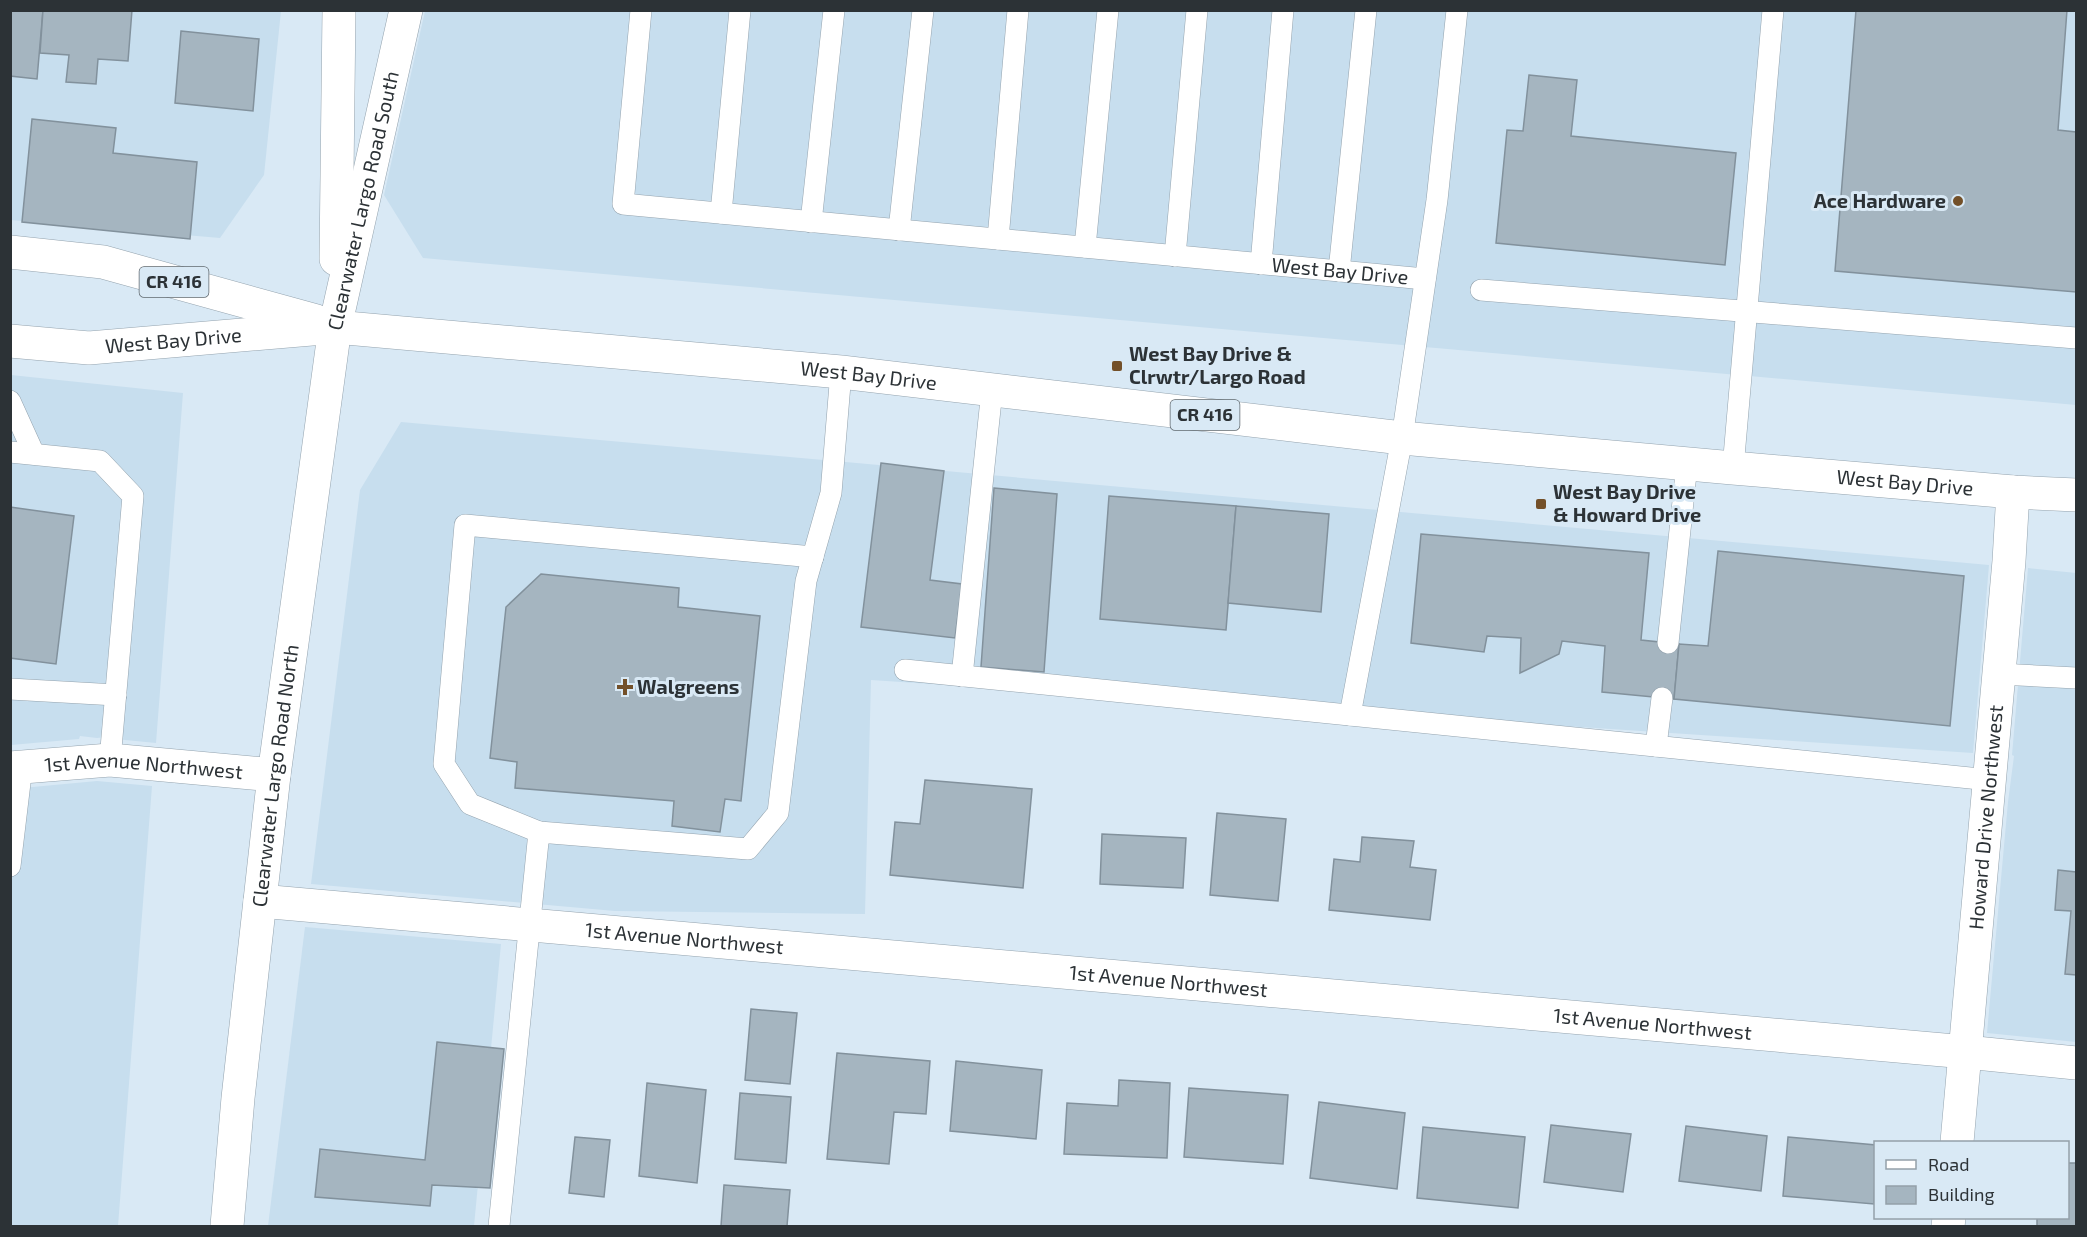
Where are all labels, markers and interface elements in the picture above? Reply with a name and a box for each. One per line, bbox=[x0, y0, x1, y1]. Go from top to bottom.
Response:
street label: Clearwater Largo Road South bbox=[322, 69, 403, 332]
place label: Ace Hardware bbox=[1814, 188, 1946, 212]
marker: Ace Hardware bbox=[1951, 194, 1965, 208]
street label: West Bay Drive bbox=[1271, 252, 1410, 288]
road number: CR 416 bbox=[140, 267, 208, 297]
street label: West Bay Drive bbox=[104, 322, 243, 358]
place label: West Bay Drive & Clrwtr/Largo Road bbox=[1129, 341, 1306, 388]
street label: West Bay Drive bbox=[799, 355, 938, 394]
marker: West Bay Drive & Clrwtr/Largo Road bbox=[1110, 359, 1124, 373]
road number: CR 416 bbox=[1170, 400, 1240, 430]
street label: West Bay Drive bbox=[1836, 464, 1974, 500]
place label: West Bay Drive & Howard Drive bbox=[1553, 479, 1701, 526]
marker: West Bay Drive & Howard Drive bbox=[1534, 497, 1548, 511]
street label: Clearwater Largo Road North bbox=[246, 643, 303, 908]
place label: Walgreens bbox=[637, 674, 739, 698]
marker: Walgreens bbox=[618, 680, 632, 694]
street label: Howard Drive Northwest bbox=[1963, 703, 2007, 931]
street label: 1st Avenue Northwest bbox=[43, 747, 244, 783]
street label: 1st Avenue Northwest bbox=[584, 917, 785, 958]
street label: 1st Avenue Northwest bbox=[1068, 960, 1269, 1001]
street label: 1st Avenue Northwest bbox=[1552, 1003, 1753, 1044]
legend bbox=[1874, 1141, 2069, 1219]
text: Road bbox=[1928, 1153, 1969, 1175]
text: Building bbox=[1928, 1183, 1995, 1205]

